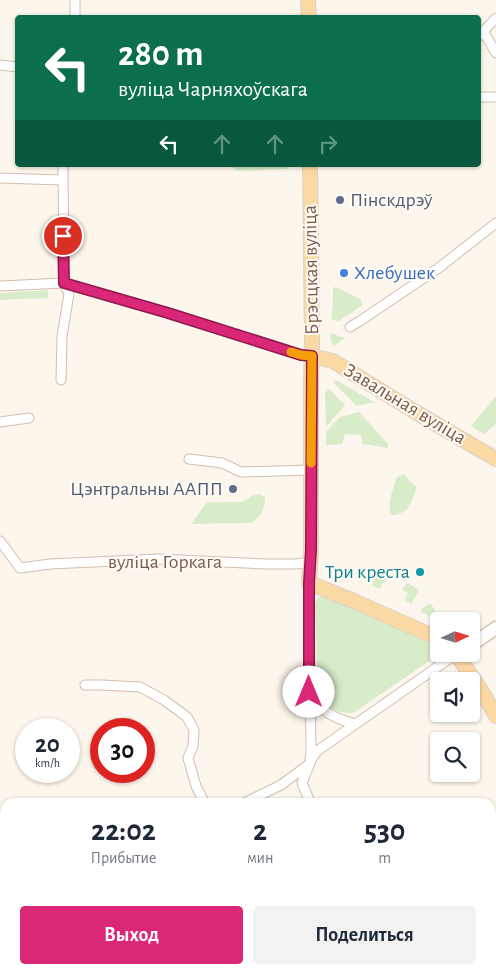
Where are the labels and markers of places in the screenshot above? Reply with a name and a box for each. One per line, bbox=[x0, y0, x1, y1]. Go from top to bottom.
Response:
place label: Пінскдрэў bbox=[350, 190, 433, 210]
marker: Пінскдрэў bbox=[334, 194, 346, 206]
pin bbox=[42, 215, 84, 257]
place label: Хлебушек bbox=[354, 263, 435, 283]
marker: Хлебушек bbox=[338, 267, 350, 279]
place label: Цэнтральны ААПП bbox=[70, 479, 223, 499]
marker: Цэнтральны ААПП bbox=[227, 483, 239, 495]
place label: Три креста bbox=[325, 562, 410, 582]
marker: Три креста bbox=[414, 566, 426, 578]

